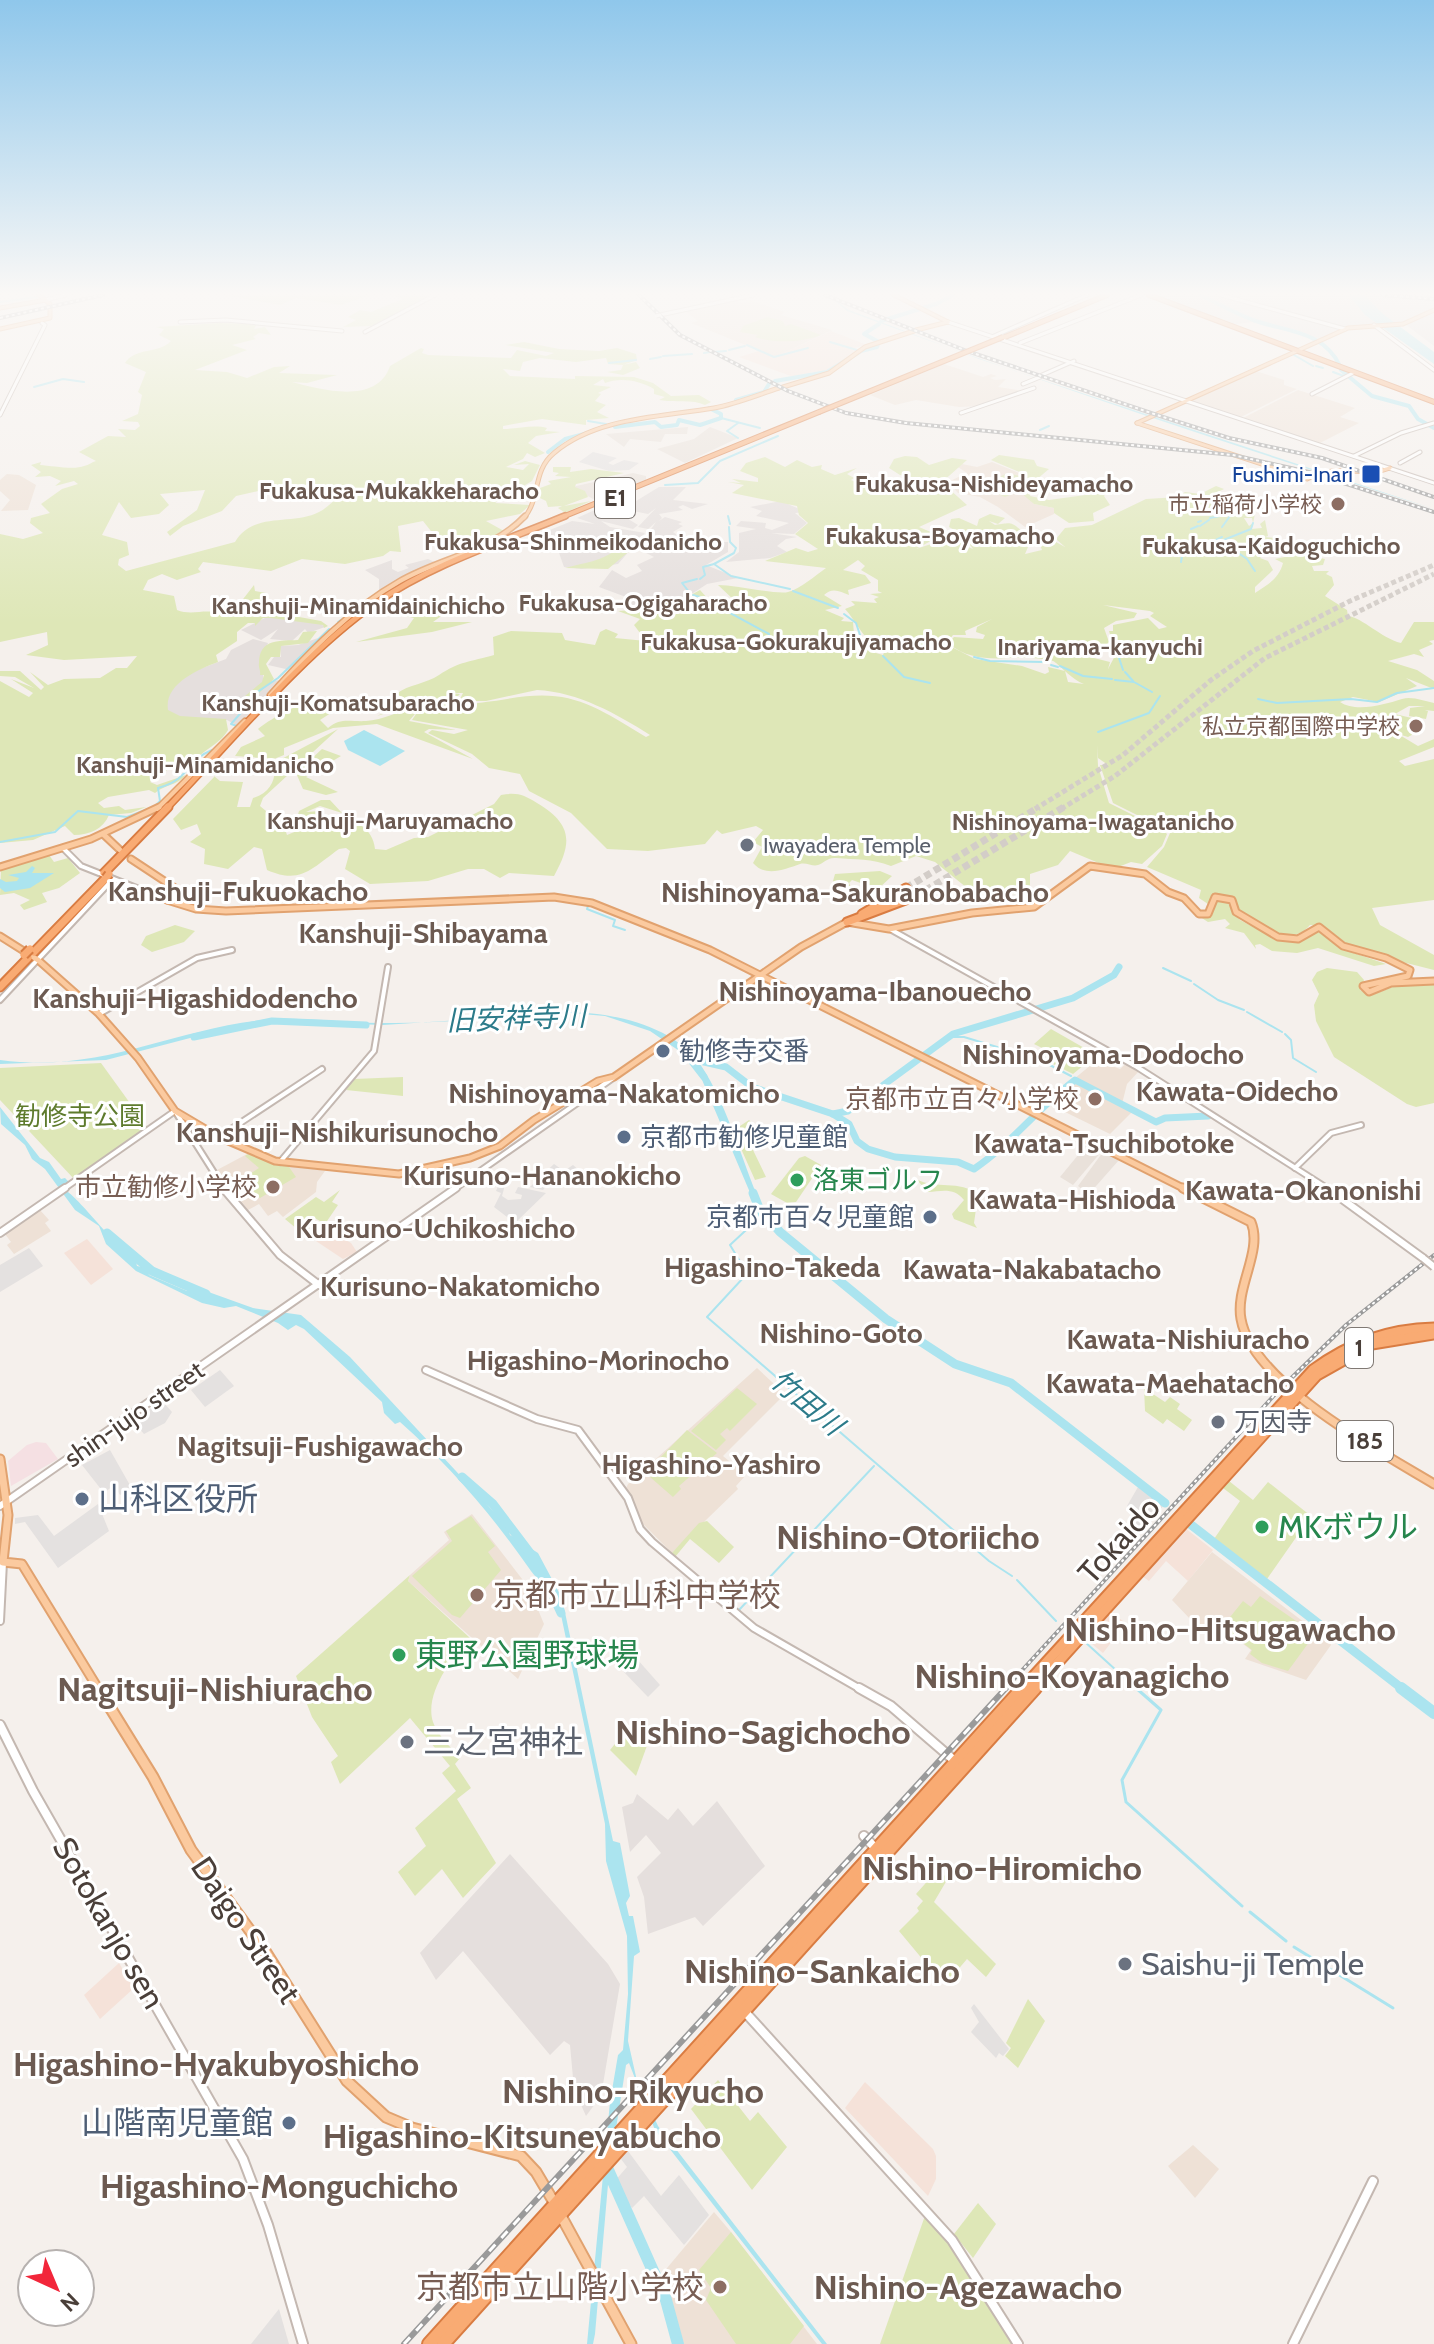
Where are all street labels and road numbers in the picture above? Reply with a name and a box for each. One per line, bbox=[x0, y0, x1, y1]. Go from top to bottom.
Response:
road number: E1 bbox=[595, 478, 635, 518]
road number: 1 bbox=[1345, 1328, 1373, 1368]
street label: shin-jujo street bbox=[58, 1354, 210, 1474]
road number: 185 bbox=[1337, 1421, 1393, 1461]
street label: Tokaido bbox=[1069, 1488, 1168, 1591]
street label: Sotokanjo sen bbox=[45, 1830, 174, 2015]
street label: Daigo Street bbox=[183, 1849, 310, 2010]

